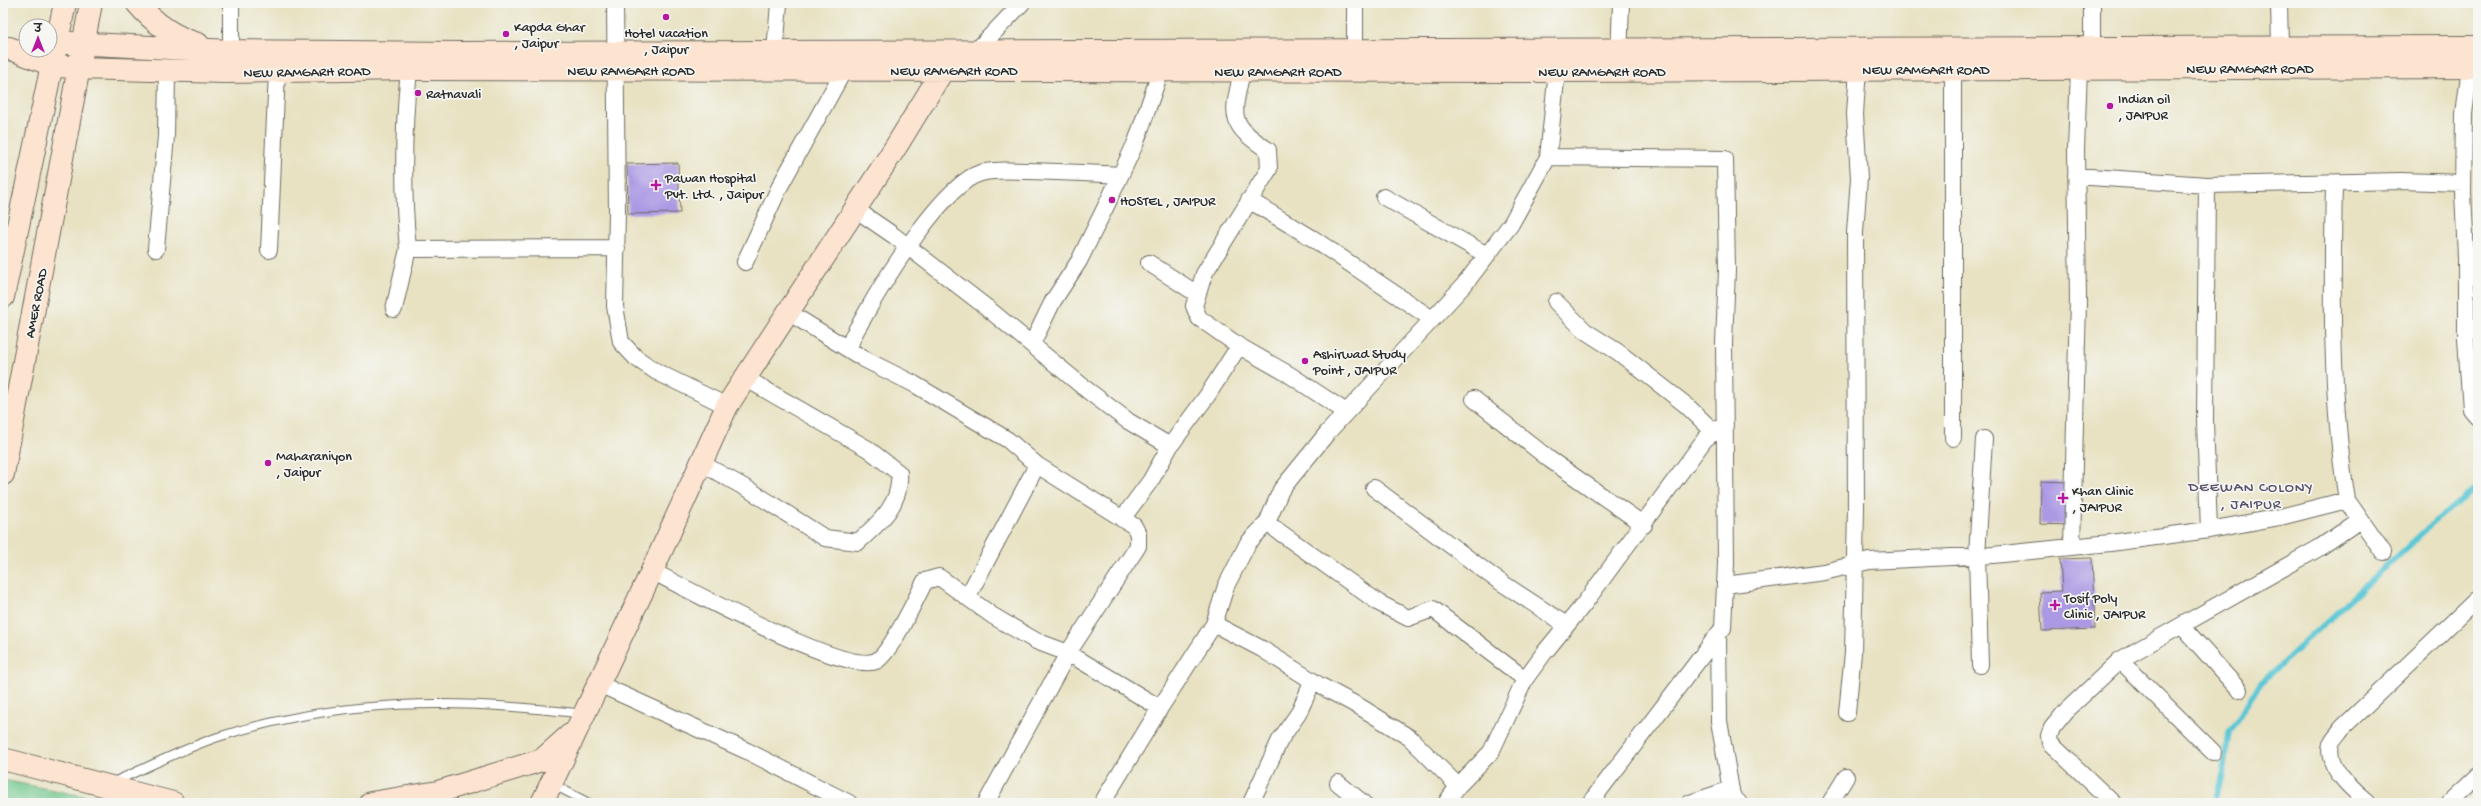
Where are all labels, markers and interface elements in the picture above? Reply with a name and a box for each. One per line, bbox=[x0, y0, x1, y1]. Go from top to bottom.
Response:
marker: Hotel vacation , Jaipur bbox=[661, 12, 671, 22]
north arrow bbox=[18, 18, 58, 58]
place label: Kapda Ghar , Jaipur bbox=[514, 20, 586, 53]
text: उ bbox=[33, 23, 43, 36]
place label: Hotel vacation , Jaipur bbox=[624, 26, 708, 59]
marker: Kapda Ghar , Jaipur bbox=[501, 29, 511, 39]
street label: NEW RAMGARH ROAD bbox=[2186, 62, 2315, 79]
street label: NEW RAMGARH ROAD bbox=[1862, 63, 1991, 80]
street label: NEW RAMGARH ROAD bbox=[243, 64, 372, 83]
street label: NEW RAMGARH ROAD bbox=[567, 64, 696, 81]
street label: NEW RAMGARH ROAD bbox=[890, 64, 1019, 81]
street label: NEW RAMGARH ROAD bbox=[1214, 65, 1343, 82]
street label: NEW RAMGARH ROAD bbox=[1538, 65, 1667, 82]
place label: Ratnavali bbox=[426, 87, 481, 104]
marker: Ratnavali bbox=[413, 88, 423, 98]
place label: Indian oil , JAIPUR bbox=[2118, 92, 2170, 125]
marker: Indian oil , JAIPUR bbox=[2105, 101, 2115, 111]
place label: Pawan Hospital Pvt. Ltd. , Jaipur bbox=[664, 171, 764, 204]
marker: Pawan Hospital Pvt. Ltd. , Jaipur bbox=[650, 179, 662, 191]
place label: HOSTEL , JAIPUR bbox=[1120, 194, 1216, 211]
marker: HOSTEL , JAIPUR bbox=[1107, 195, 1117, 205]
street label: AMER ROAD bbox=[22, 266, 53, 340]
place label: Ashirwad Study Point , JAIPUR bbox=[1312, 347, 1406, 380]
marker: Ashirwad Study Point , JAIPUR bbox=[1300, 356, 1310, 366]
place label: Maharaniyon , Jaipur bbox=[276, 449, 352, 482]
marker: Maharaniyon , Jaipur bbox=[263, 458, 273, 468]
district label: DEEWAN COLONY , JAIPUR bbox=[2188, 479, 2313, 514]
place label: Khan Clinic , JAIPUR bbox=[2072, 484, 2134, 517]
marker: Khan Clinic , JAIPUR bbox=[2057, 492, 2069, 504]
place label: Tosif Poly Clinic , JAIPUR bbox=[2063, 591, 2146, 624]
marker: Tosif Poly Clinic , JAIPUR bbox=[2049, 599, 2061, 611]

